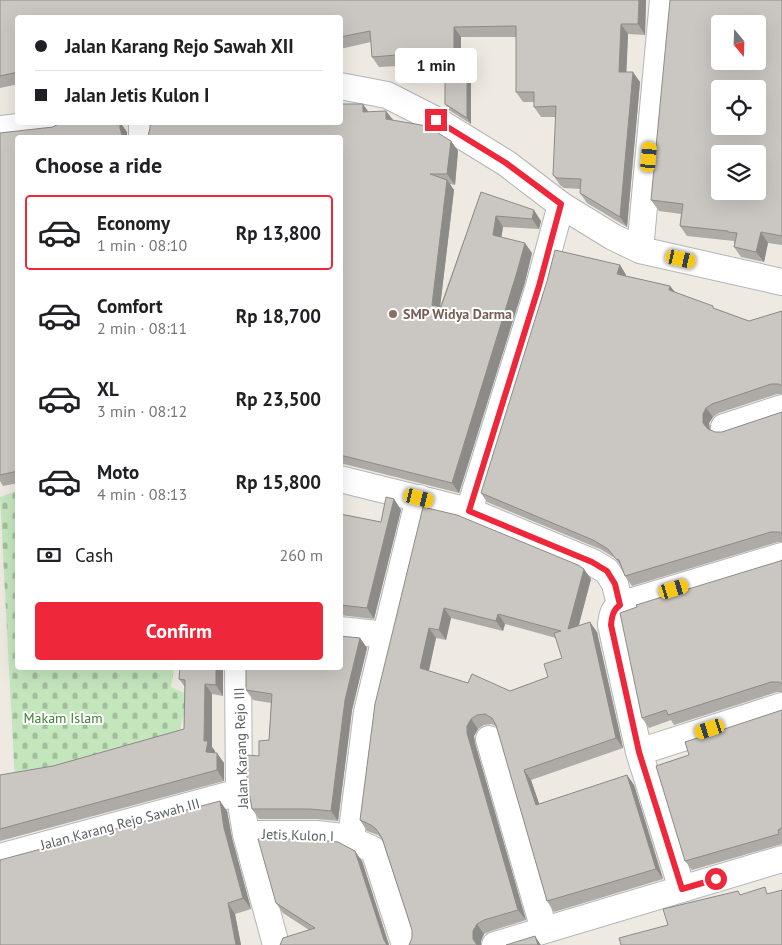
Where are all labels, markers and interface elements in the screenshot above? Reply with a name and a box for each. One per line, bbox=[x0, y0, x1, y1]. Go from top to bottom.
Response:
north arrow bbox=[711, 15, 766, 70]
map controls bbox=[711, 15, 766, 200]
text: Jalan Karang Rejo Sawah XII bbox=[65, 34, 294, 58]
callout: 1 min bbox=[395, 48, 477, 82]
text: 1 min bbox=[416, 55, 456, 75]
button: locate bbox=[711, 80, 766, 135]
text: Jalan Jetis Kulon I bbox=[65, 83, 210, 107]
route end bbox=[425, 109, 447, 131]
car bbox=[640, 141, 657, 173]
button: layers bbox=[711, 145, 766, 200]
text: Choose a ride bbox=[35, 151, 162, 179]
icon: car bbox=[37, 210, 82, 255]
text: Economy bbox=[97, 211, 170, 235]
text: Rp 13,800 bbox=[236, 221, 321, 245]
text: 1 min · 08:10 bbox=[97, 235, 187, 255]
car bbox=[664, 248, 697, 270]
icon: car bbox=[37, 293, 82, 338]
text: Comfort bbox=[97, 294, 163, 318]
text: Rp 18,700 bbox=[236, 304, 321, 328]
place label: SMP Widya Darma bbox=[403, 305, 512, 323]
marker: SMP Widya Darma bbox=[387, 308, 399, 320]
text: 2 min · 08:11 bbox=[97, 318, 187, 338]
icon: car bbox=[37, 376, 82, 421]
text: XL bbox=[97, 377, 119, 401]
text: Rp 23,500 bbox=[236, 387, 321, 411]
text: 3 min · 08:12 bbox=[97, 401, 187, 421]
icon: car bbox=[37, 459, 82, 504]
text: Moto bbox=[97, 460, 139, 484]
text: Rp 15,800 bbox=[236, 470, 321, 494]
text: 4 min · 08:13 bbox=[97, 484, 187, 504]
car bbox=[402, 487, 435, 509]
icon: cash bbox=[35, 541, 63, 569]
text: Cash bbox=[75, 543, 113, 567]
text: 260 m bbox=[280, 545, 323, 565]
car bbox=[657, 577, 690, 601]
button: Confirm bbox=[35, 602, 323, 660]
street label: Jalan Karang Rejo III bbox=[230, 687, 252, 810]
park label: Makam Islam bbox=[23, 709, 103, 727]
car bbox=[693, 717, 726, 741]
street label: Jalan Karang Rejo Sawah III bbox=[37, 794, 202, 854]
street label: Jetis Kulon I bbox=[261, 825, 334, 845]
route start bbox=[705, 868, 727, 890]

